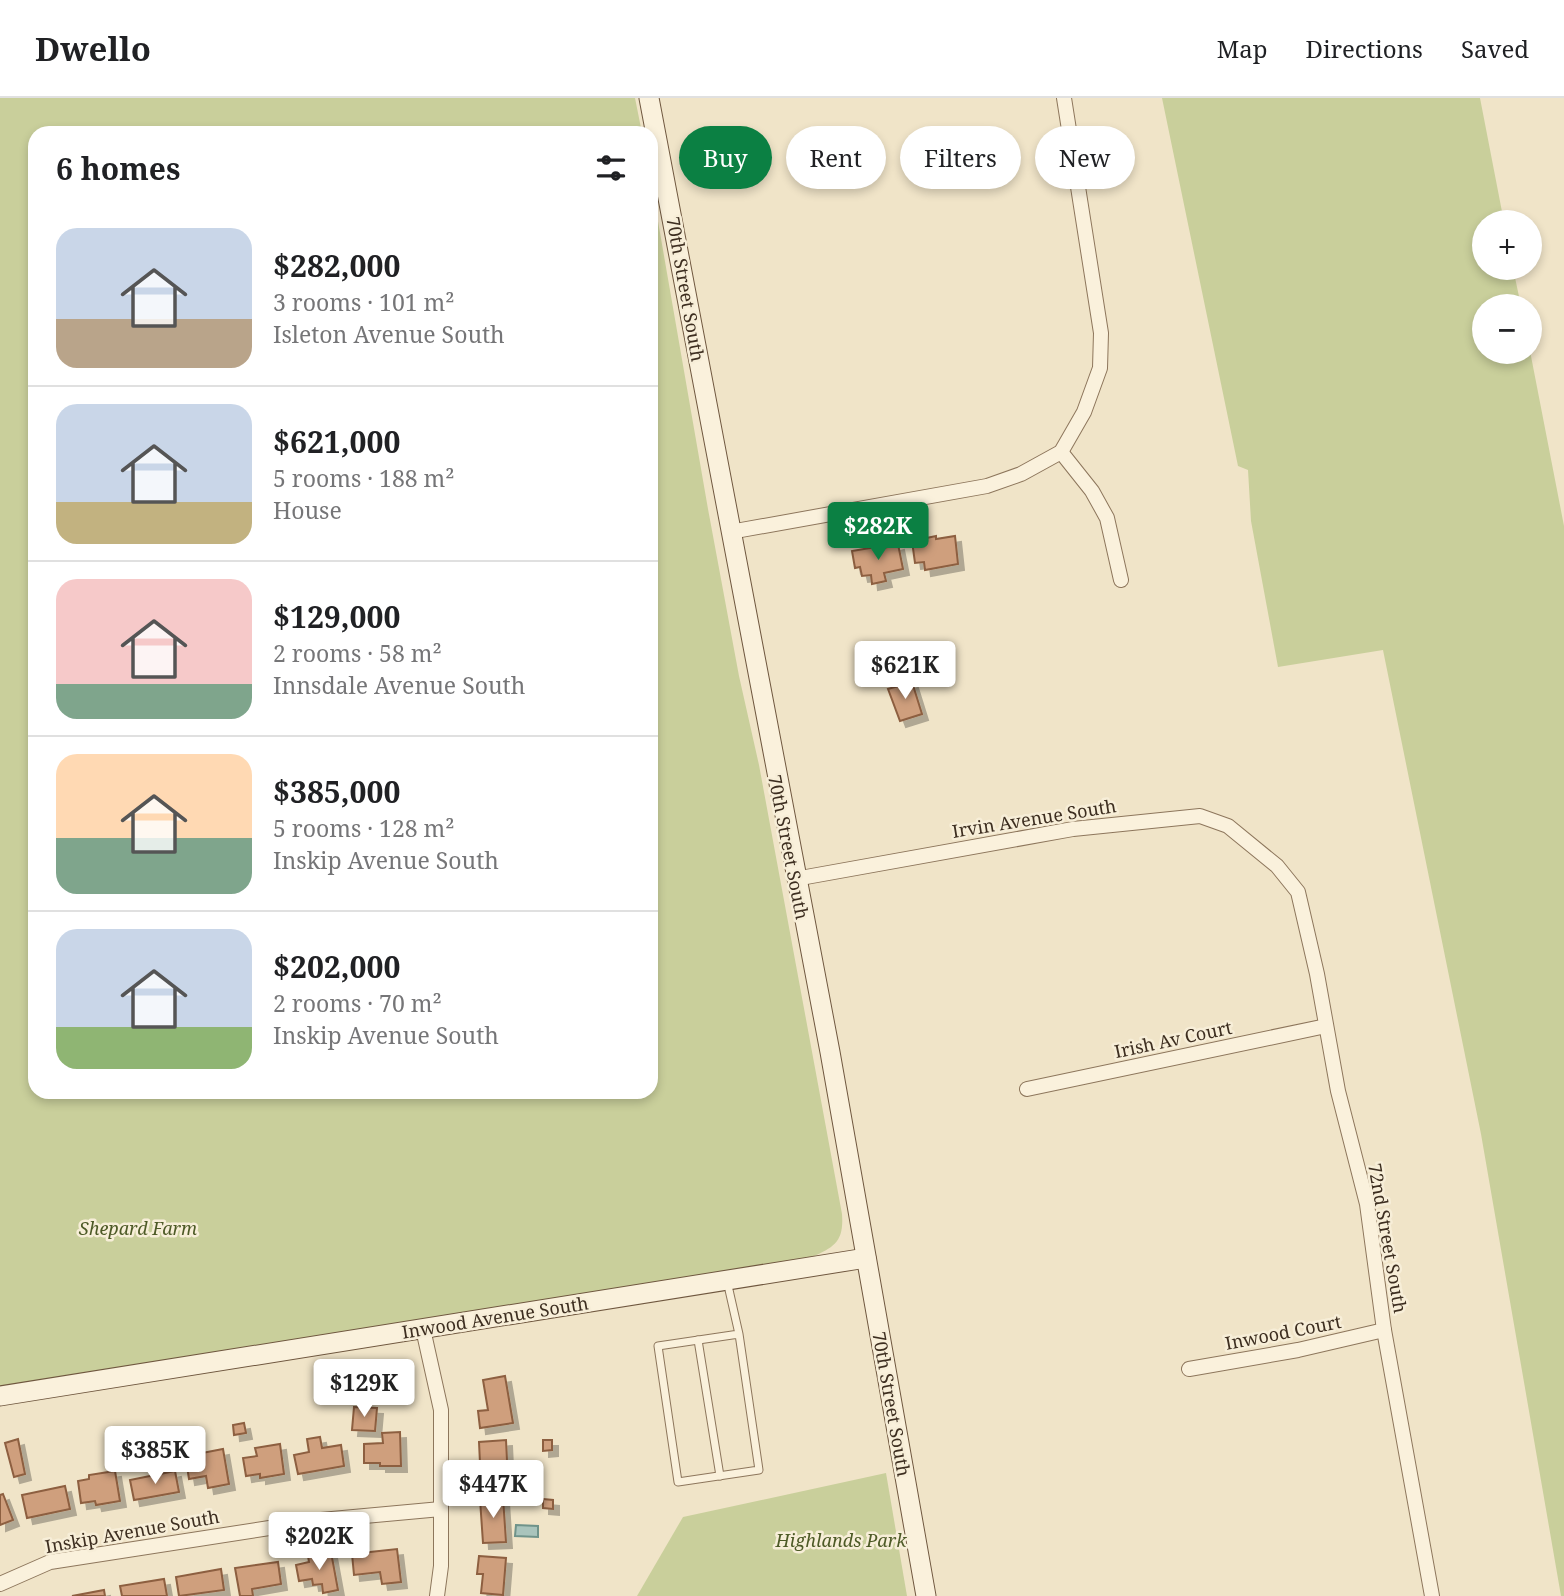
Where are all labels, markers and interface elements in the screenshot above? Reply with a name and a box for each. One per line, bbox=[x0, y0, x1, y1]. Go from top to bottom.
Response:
text: Dwello bbox=[35, 26, 151, 71]
text: Map bbox=[1217, 32, 1268, 65]
text: Directions bbox=[1306, 32, 1423, 65]
text: Saved bbox=[1461, 32, 1529, 65]
chip: Buy bbox=[679, 126, 772, 189]
chip: Rent bbox=[786, 126, 886, 189]
chip: Filters bbox=[900, 126, 1021, 189]
chip: New bbox=[1035, 126, 1135, 189]
text: 6 homes bbox=[56, 148, 180, 189]
icon: filters bbox=[592, 149, 630, 187]
map controls bbox=[1472, 210, 1542, 364]
button: + bbox=[1472, 210, 1542, 280]
street label: 70th Street South bbox=[661, 215, 711, 363]
text: $282,000 bbox=[273, 245, 400, 286]
icon: home bbox=[112, 256, 196, 340]
text: 3 rooms · 101 m² bbox=[273, 286, 455, 318]
button: − bbox=[1472, 294, 1542, 364]
text: Isleton Avenue South bbox=[273, 318, 505, 350]
text: $621,000 bbox=[273, 421, 400, 462]
icon: home bbox=[112, 432, 196, 516]
text: 5 rooms · 188 m² bbox=[273, 462, 455, 494]
text: House bbox=[273, 494, 342, 526]
pin: $282K bbox=[829, 503, 927, 562]
text: $282K bbox=[844, 509, 912, 541]
text: $129,000 bbox=[273, 596, 400, 637]
icon: home bbox=[112, 607, 196, 691]
text: 2 rooms · 58 m² bbox=[273, 637, 442, 669]
pin: $621K bbox=[856, 642, 954, 701]
text: $621K bbox=[871, 648, 939, 680]
text: Innsdale Avenue South bbox=[273, 669, 525, 701]
text: $385,000 bbox=[273, 771, 400, 812]
street label: 70th Street South bbox=[763, 773, 815, 921]
icon: home bbox=[112, 782, 196, 866]
street label: Irvin Avenue South bbox=[950, 793, 1118, 843]
text: 5 rooms · 128 m² bbox=[273, 812, 455, 844]
text: Inskip Avenue South bbox=[273, 844, 499, 876]
text: $202,000 bbox=[273, 946, 400, 987]
icon: home bbox=[112, 957, 196, 1041]
text: 2 rooms · 70 m² bbox=[273, 987, 442, 1019]
street label: Irish Av Court bbox=[1112, 1015, 1234, 1063]
text: Inskip Avenue South bbox=[273, 1019, 499, 1051]
street label: 72nd Street South bbox=[1363, 1161, 1413, 1315]
park label: Shepard Farm bbox=[79, 1216, 197, 1240]
street label: Inwood Avenue South bbox=[400, 1290, 590, 1344]
street label: Inwood Court bbox=[1223, 1309, 1343, 1355]
street label: 70th Street South bbox=[867, 1330, 917, 1478]
pin: $129K bbox=[315, 1360, 413, 1419]
text: $129K bbox=[330, 1366, 398, 1398]
pin: $385K bbox=[106, 1426, 204, 1486]
text: $385K bbox=[121, 1433, 189, 1465]
pin: $447K bbox=[444, 1460, 542, 1520]
text: $447K bbox=[459, 1467, 527, 1499]
street label: Inskip Avenue South bbox=[43, 1504, 221, 1558]
pin: $202K bbox=[270, 1512, 368, 1572]
text: $202K bbox=[285, 1519, 353, 1551]
park label: Highlands Park bbox=[775, 1528, 907, 1552]

